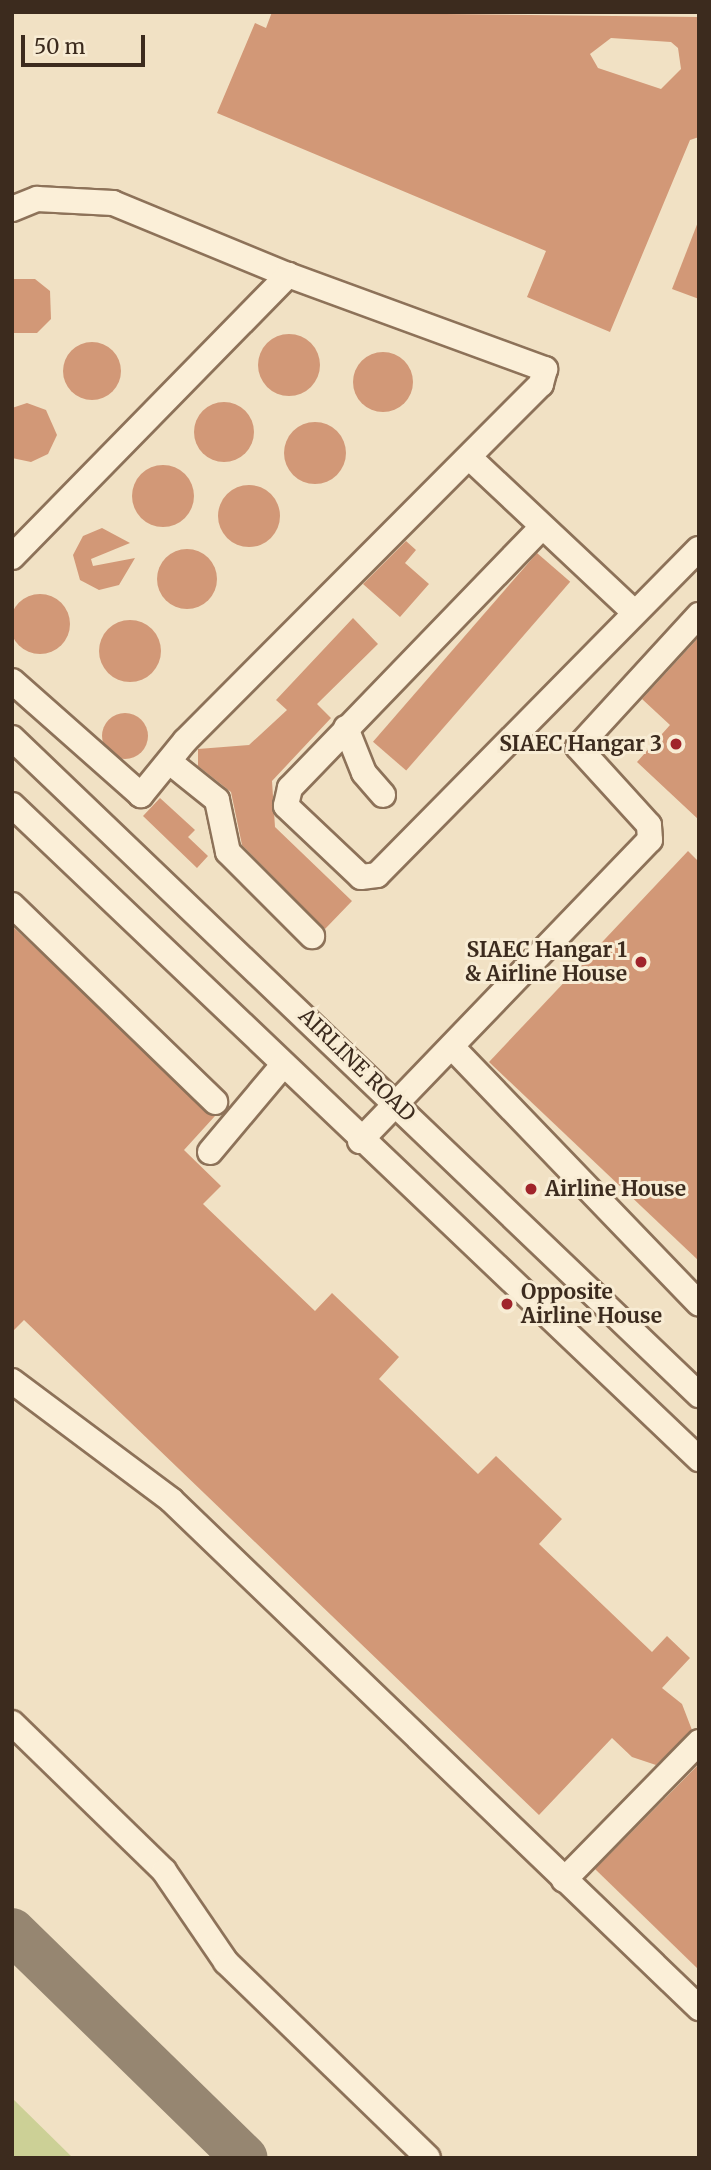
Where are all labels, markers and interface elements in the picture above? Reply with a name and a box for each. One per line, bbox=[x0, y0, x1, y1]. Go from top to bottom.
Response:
scale bar bbox=[24, 21, 149, 65]
text: 50 m bbox=[34, 33, 85, 60]
place label: SIAEC Hangar 3 bbox=[499, 731, 662, 757]
marker: SIAEC Hangar 3 bbox=[668, 736, 684, 752]
place label: SIAEC Hangar 1 & Airline House bbox=[465, 937, 627, 987]
marker: SIAEC Hangar 1 & Airline House bbox=[633, 954, 649, 970]
street label: AIRLINE ROAD bbox=[294, 1003, 420, 1127]
place label: Airline House bbox=[545, 1176, 686, 1202]
marker: Airline House bbox=[523, 1181, 539, 1197]
place label: Opposite Airline House bbox=[521, 1279, 662, 1329]
marker: Opposite Airline House bbox=[499, 1296, 515, 1312]

